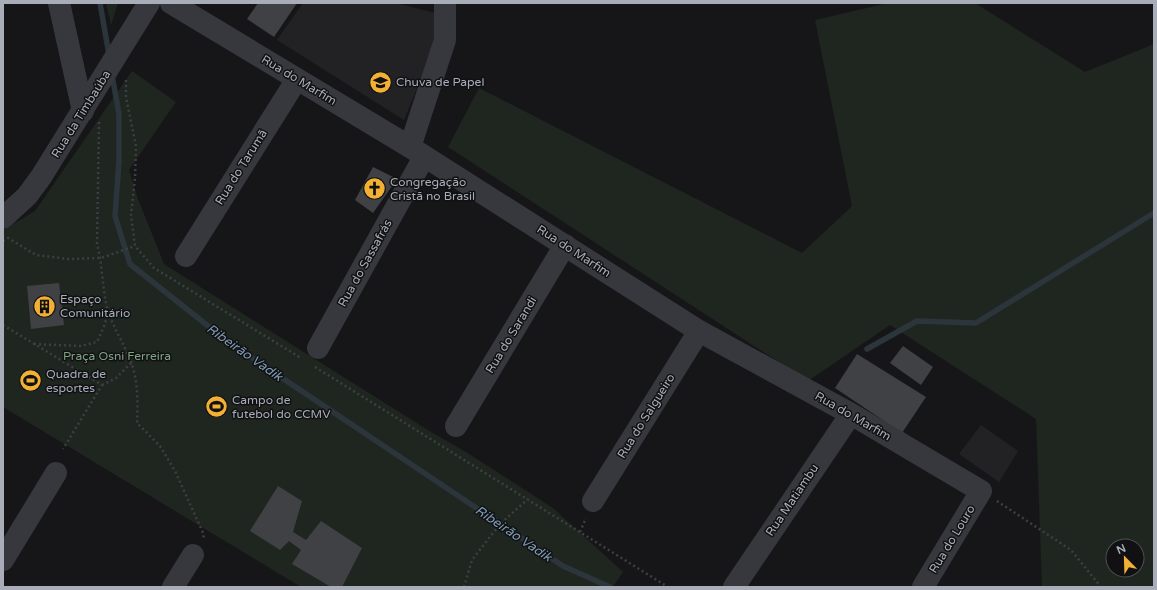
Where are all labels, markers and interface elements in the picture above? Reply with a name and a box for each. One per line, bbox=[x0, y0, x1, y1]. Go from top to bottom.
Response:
street label: Rua do Marfim bbox=[259, 52, 339, 108]
street label: Rua da Timbaúba bbox=[49, 68, 113, 160]
school or university icon: Chuva de Papel bbox=[368, 69, 394, 95]
place label: Chuva de Papel bbox=[396, 75, 484, 89]
street label: Rua do Tarumã bbox=[212, 127, 270, 207]
place label: Congregação Cristã no Brasil bbox=[390, 175, 475, 203]
church icon: Congregação Cristã no Brasil bbox=[362, 176, 388, 202]
street label: Rua do Sassafrás bbox=[335, 217, 395, 309]
street label: Rua do Marfim bbox=[534, 222, 614, 280]
place label: Espaço Comunitário bbox=[60, 292, 130, 320]
building icon: Espaço Comunitário bbox=[32, 293, 58, 319]
street label: Rua do Sarandi bbox=[483, 294, 539, 376]
water label: Ribeirão Vadik bbox=[203, 321, 286, 385]
park label: Praça Osni Ferreira bbox=[63, 349, 171, 363]
place label: Quadra de esportes bbox=[46, 367, 106, 395]
sports icon: Quadra de esportes bbox=[17, 368, 43, 394]
street label: Rua do Salgueiro bbox=[614, 371, 678, 461]
street label: Rua do Marfim bbox=[813, 389, 893, 443]
place label: Campo de futebol do CCMV bbox=[232, 393, 331, 421]
sports icon: Campo de futebol do CCMV bbox=[204, 394, 230, 420]
street label: Rua Matiambu bbox=[763, 461, 821, 539]
water label: Ribeirão Vadik bbox=[472, 502, 556, 566]
street label: Rua do Louro bbox=[926, 502, 978, 576]
north arrow bbox=[1105, 538, 1145, 578]
text: N bbox=[1115, 542, 1128, 557]

